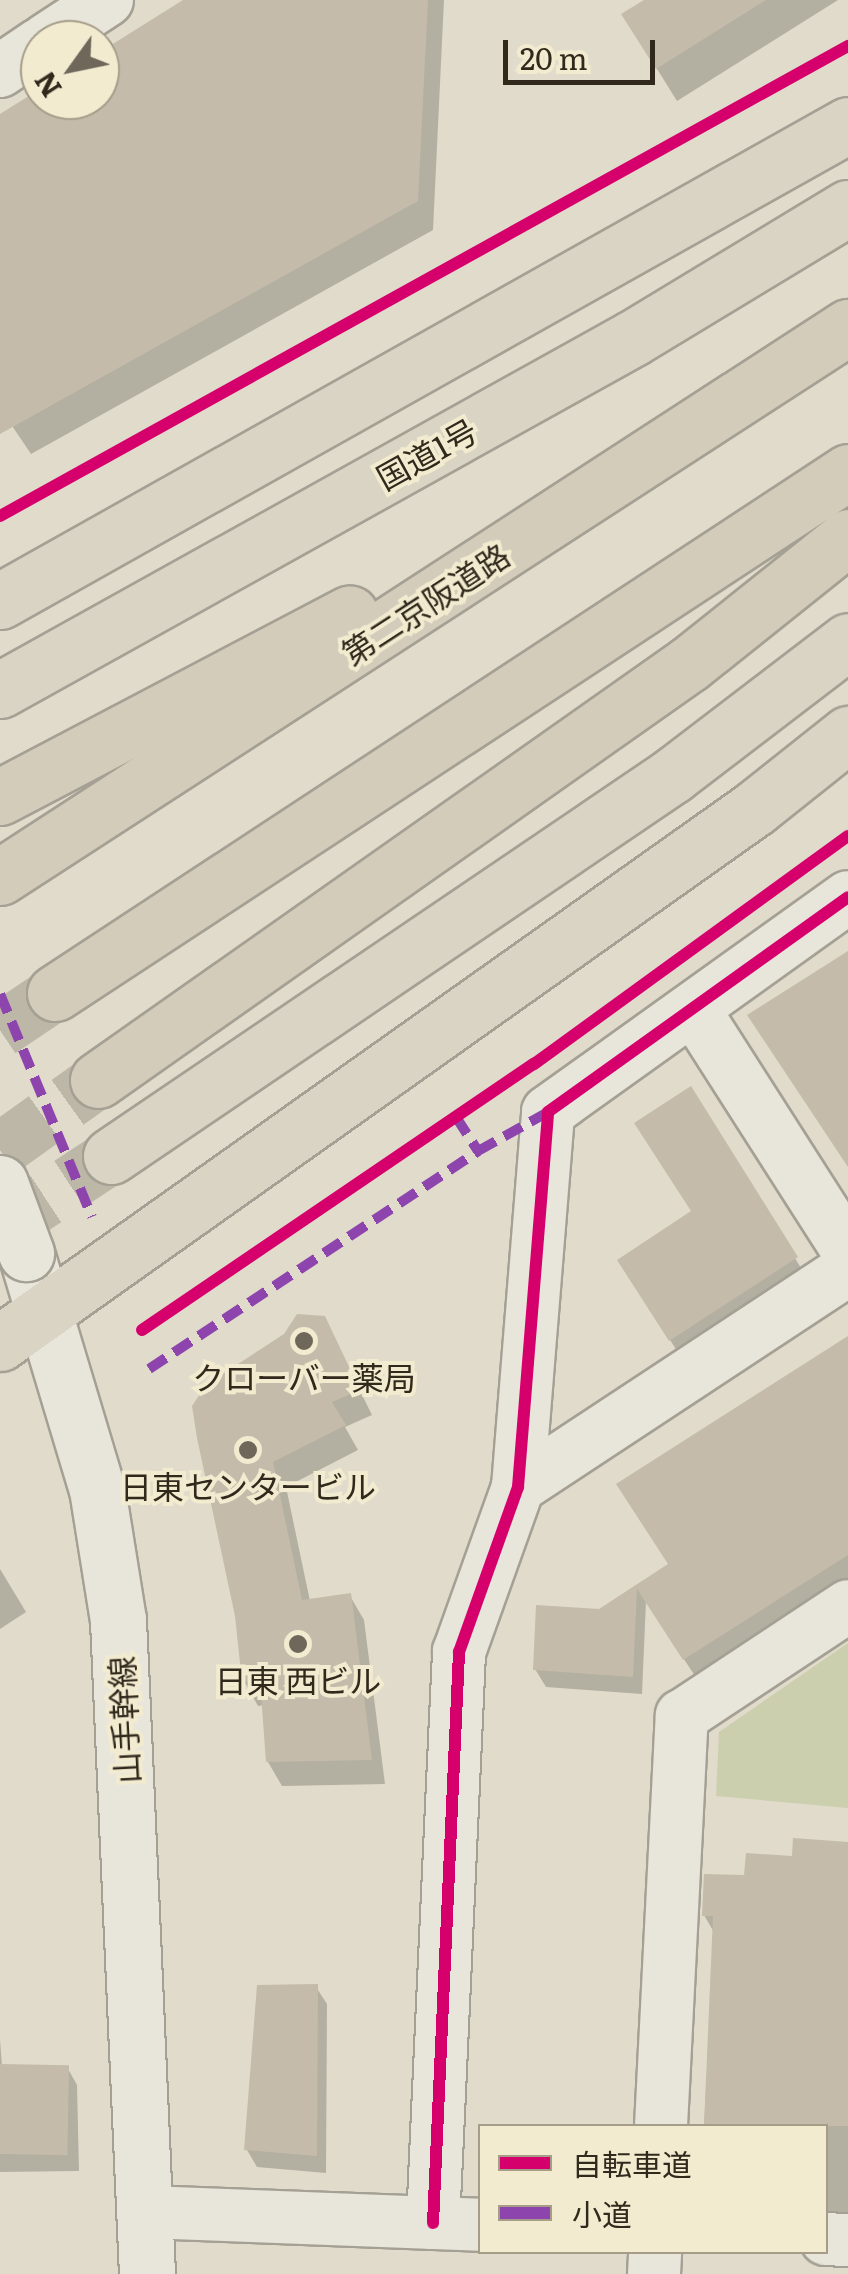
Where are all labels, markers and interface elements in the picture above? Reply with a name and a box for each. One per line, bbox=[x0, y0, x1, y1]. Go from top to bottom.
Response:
north arrow bbox=[20, 20, 120, 120]
scale bar bbox=[508, 20, 660, 82]
text: 20 m bbox=[520, 35, 588, 79]
text: N bbox=[23, 64, 71, 107]
street label: 国道1号 bbox=[369, 410, 483, 496]
street label: 第二京阪道路 bbox=[334, 535, 516, 671]
marker: クローバー薬局 bbox=[293, 1330, 315, 1352]
place label: クローバー薬局 bbox=[192, 1357, 416, 1395]
marker: 日東センタービル bbox=[237, 1439, 259, 1461]
place label: 日東センタービル bbox=[120, 1466, 376, 1504]
marker: 日東 西ビル bbox=[287, 1633, 309, 1655]
street label: 山手幹線 bbox=[100, 1655, 146, 1785]
place label: 日東 西ビル bbox=[215, 1660, 381, 1698]
legend bbox=[478, 2124, 828, 2254]
text: 自転車道 bbox=[572, 2141, 692, 2185]
text: 小道 bbox=[572, 2191, 632, 2235]

